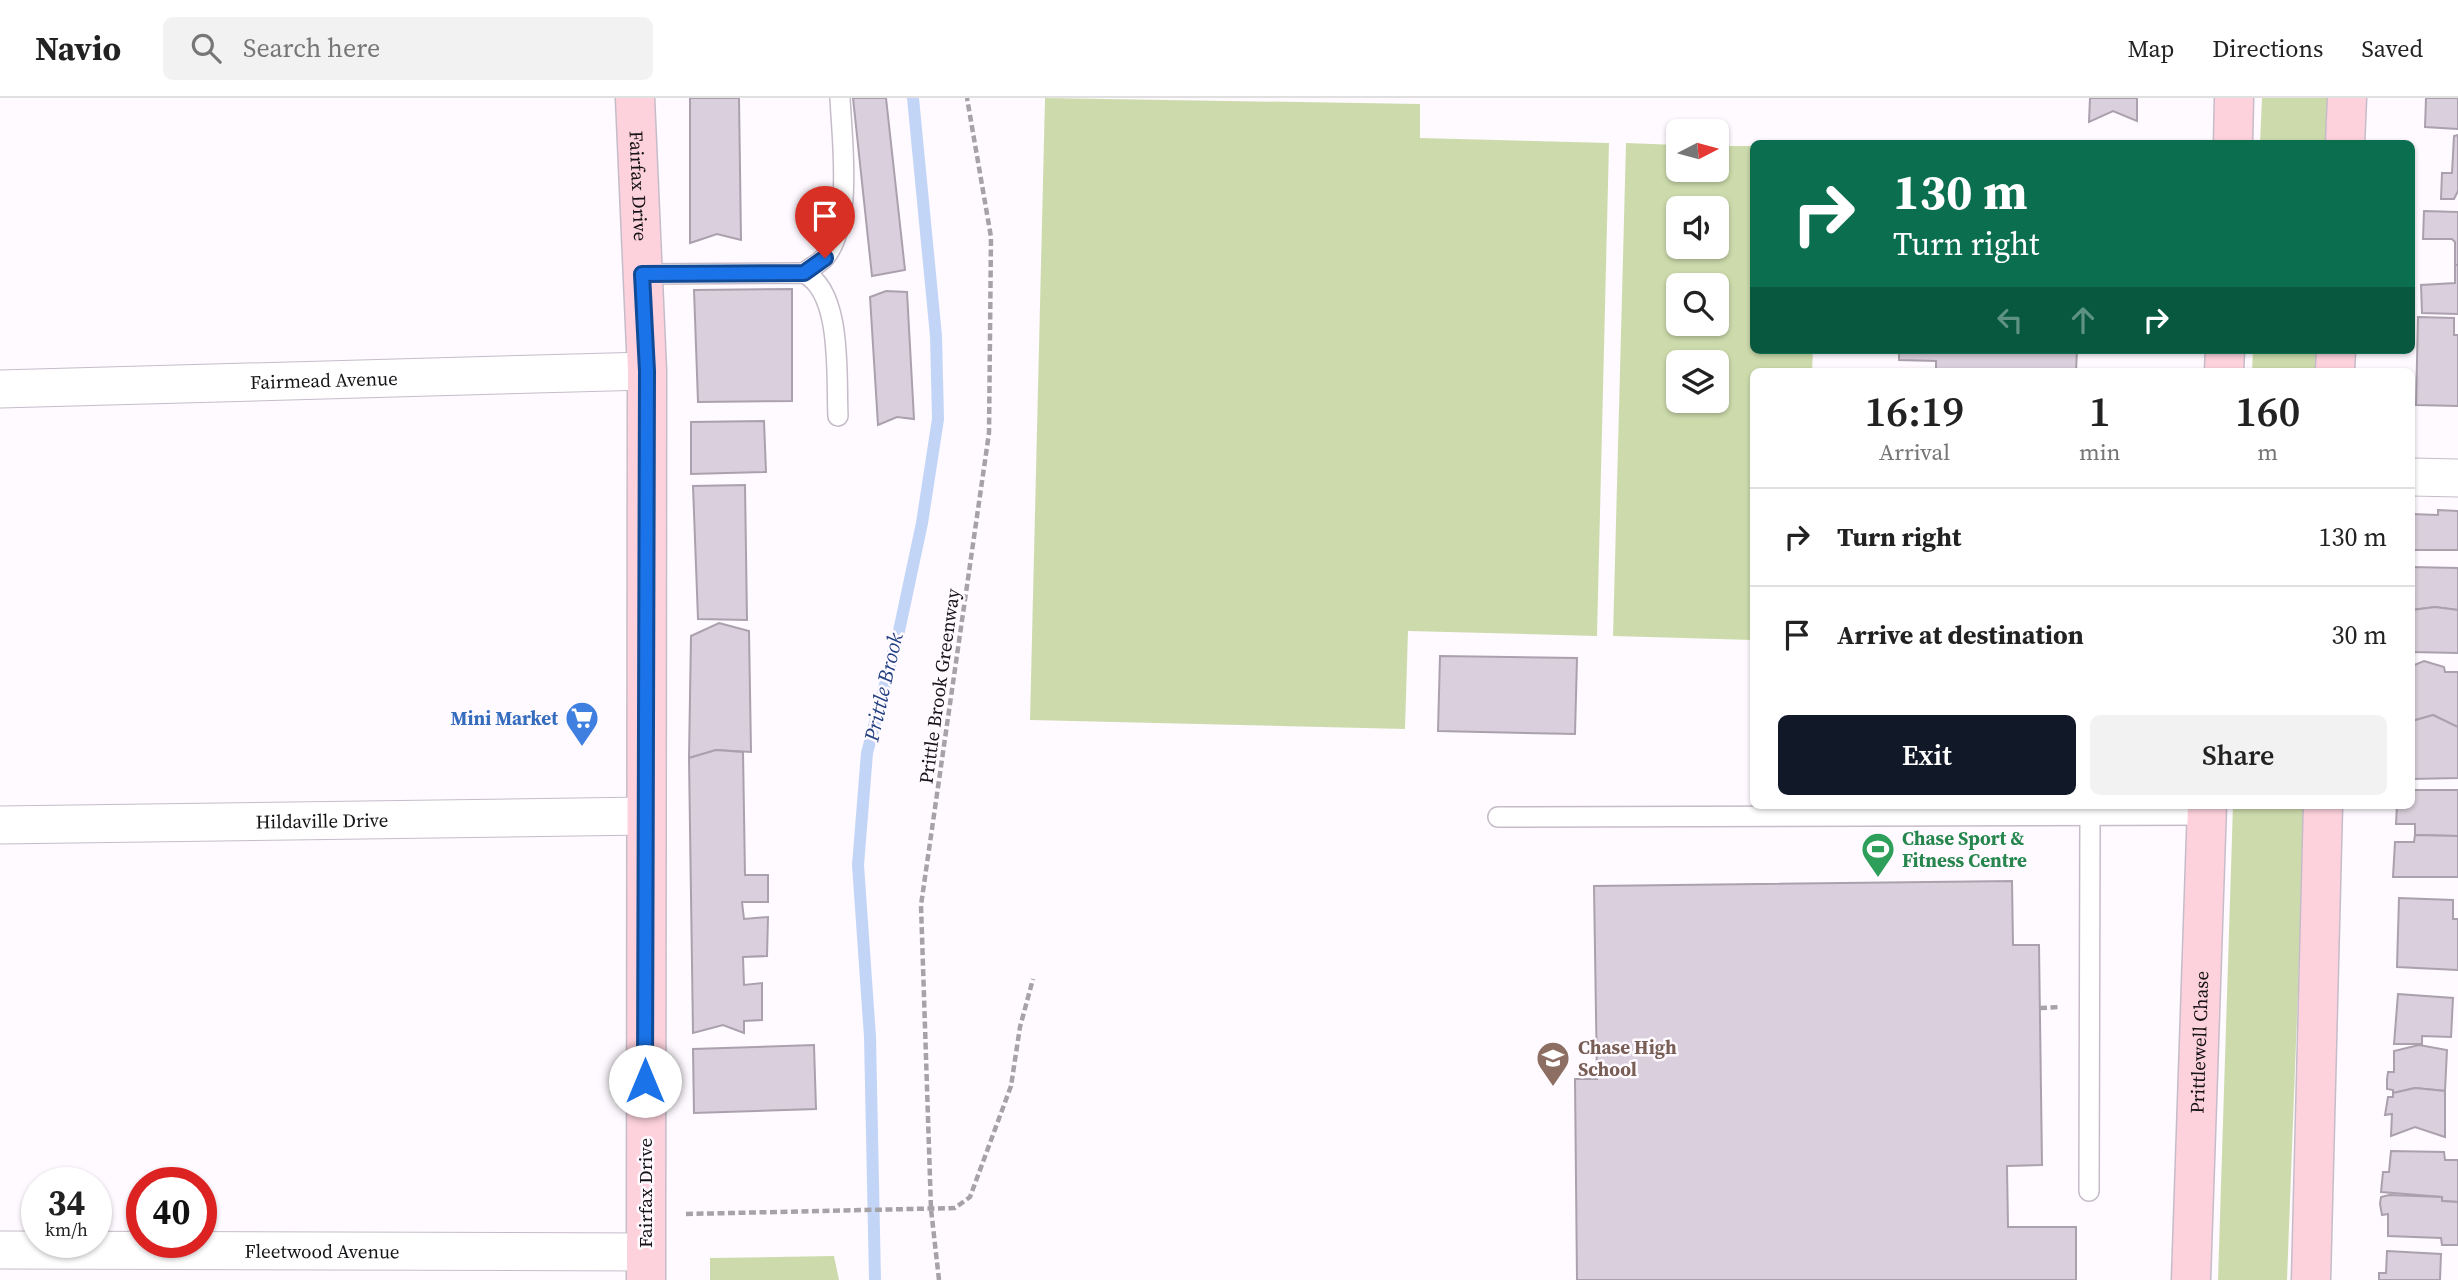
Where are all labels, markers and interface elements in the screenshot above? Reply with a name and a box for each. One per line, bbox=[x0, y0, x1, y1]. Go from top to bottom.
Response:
search box bbox=[163, 17, 653, 80]
text: Navio bbox=[35, 26, 121, 71]
icon: search bbox=[187, 29, 225, 67]
text: Search here bbox=[243, 30, 380, 66]
text: Map bbox=[2127, 32, 2174, 65]
text: Directions bbox=[2212, 32, 2323, 65]
text: Saved bbox=[2361, 32, 2423, 65]
north arrow bbox=[1666, 119, 1729, 182]
map controls bbox=[1666, 119, 1729, 413]
street label: Fairfax Drive bbox=[623, 130, 654, 242]
text: 130 m bbox=[1893, 158, 2028, 225]
icon: right bbox=[1778, 168, 1869, 259]
pin bbox=[795, 186, 855, 258]
button: sound bbox=[1666, 196, 1729, 259]
icon: arrive bbox=[806, 197, 844, 235]
text: Turn right bbox=[1893, 222, 2039, 266]
button: search bbox=[1666, 273, 1729, 336]
icon: left bbox=[1991, 301, 2029, 339]
icon: ahead bbox=[2064, 301, 2102, 339]
icon: right bbox=[2137, 301, 2175, 339]
button: layers bbox=[1666, 350, 1729, 413]
street label: Fairmead Avenue bbox=[250, 365, 398, 395]
text: 16:19 bbox=[1864, 382, 1964, 440]
text: 1 bbox=[2089, 382, 2111, 440]
text: 160 bbox=[2235, 382, 2300, 440]
text: Arrival bbox=[1879, 436, 1950, 468]
text: min bbox=[2079, 436, 2120, 468]
text: m bbox=[2257, 436, 2278, 468]
icon: right bbox=[1778, 518, 1816, 556]
text: Turn right bbox=[1837, 519, 1961, 555]
text: 130 m bbox=[2319, 519, 2387, 555]
street label: Prittle Brook Greenway bbox=[912, 586, 966, 785]
icon: arrive bbox=[1778, 616, 1816, 654]
text: Arrive at destination bbox=[1837, 617, 2084, 653]
text: 30 m bbox=[2332, 617, 2387, 653]
water label: Prittle Brook bbox=[856, 630, 910, 745]
supermarket icon: Mini Market bbox=[563, 699, 601, 748]
place label: Mini Market bbox=[450, 705, 558, 731]
button: Exit bbox=[1778, 715, 2076, 795]
button: Share bbox=[2090, 715, 2387, 795]
street label: Hildaville Drive bbox=[255, 807, 389, 834]
place label: Chase Sport & Fitness Centre bbox=[1902, 825, 2027, 873]
sports icon: Chase Sport & Fitness Centre bbox=[1859, 830, 1897, 879]
street label: Prittlewell Chase bbox=[2184, 970, 2214, 1114]
place label: Chase High School bbox=[1578, 1034, 1677, 1082]
school or university icon: Chase High School bbox=[1534, 1039, 1572, 1088]
position arrow bbox=[608, 1044, 682, 1118]
street label: Fairfax Drive bbox=[632, 1138, 658, 1248]
speed limit sign: 40 bbox=[126, 1167, 217, 1258]
text: 34 bbox=[48, 1179, 85, 1227]
text: km/h bbox=[45, 1217, 88, 1242]
street label: Fleetwood Avenue bbox=[244, 1238, 400, 1264]

